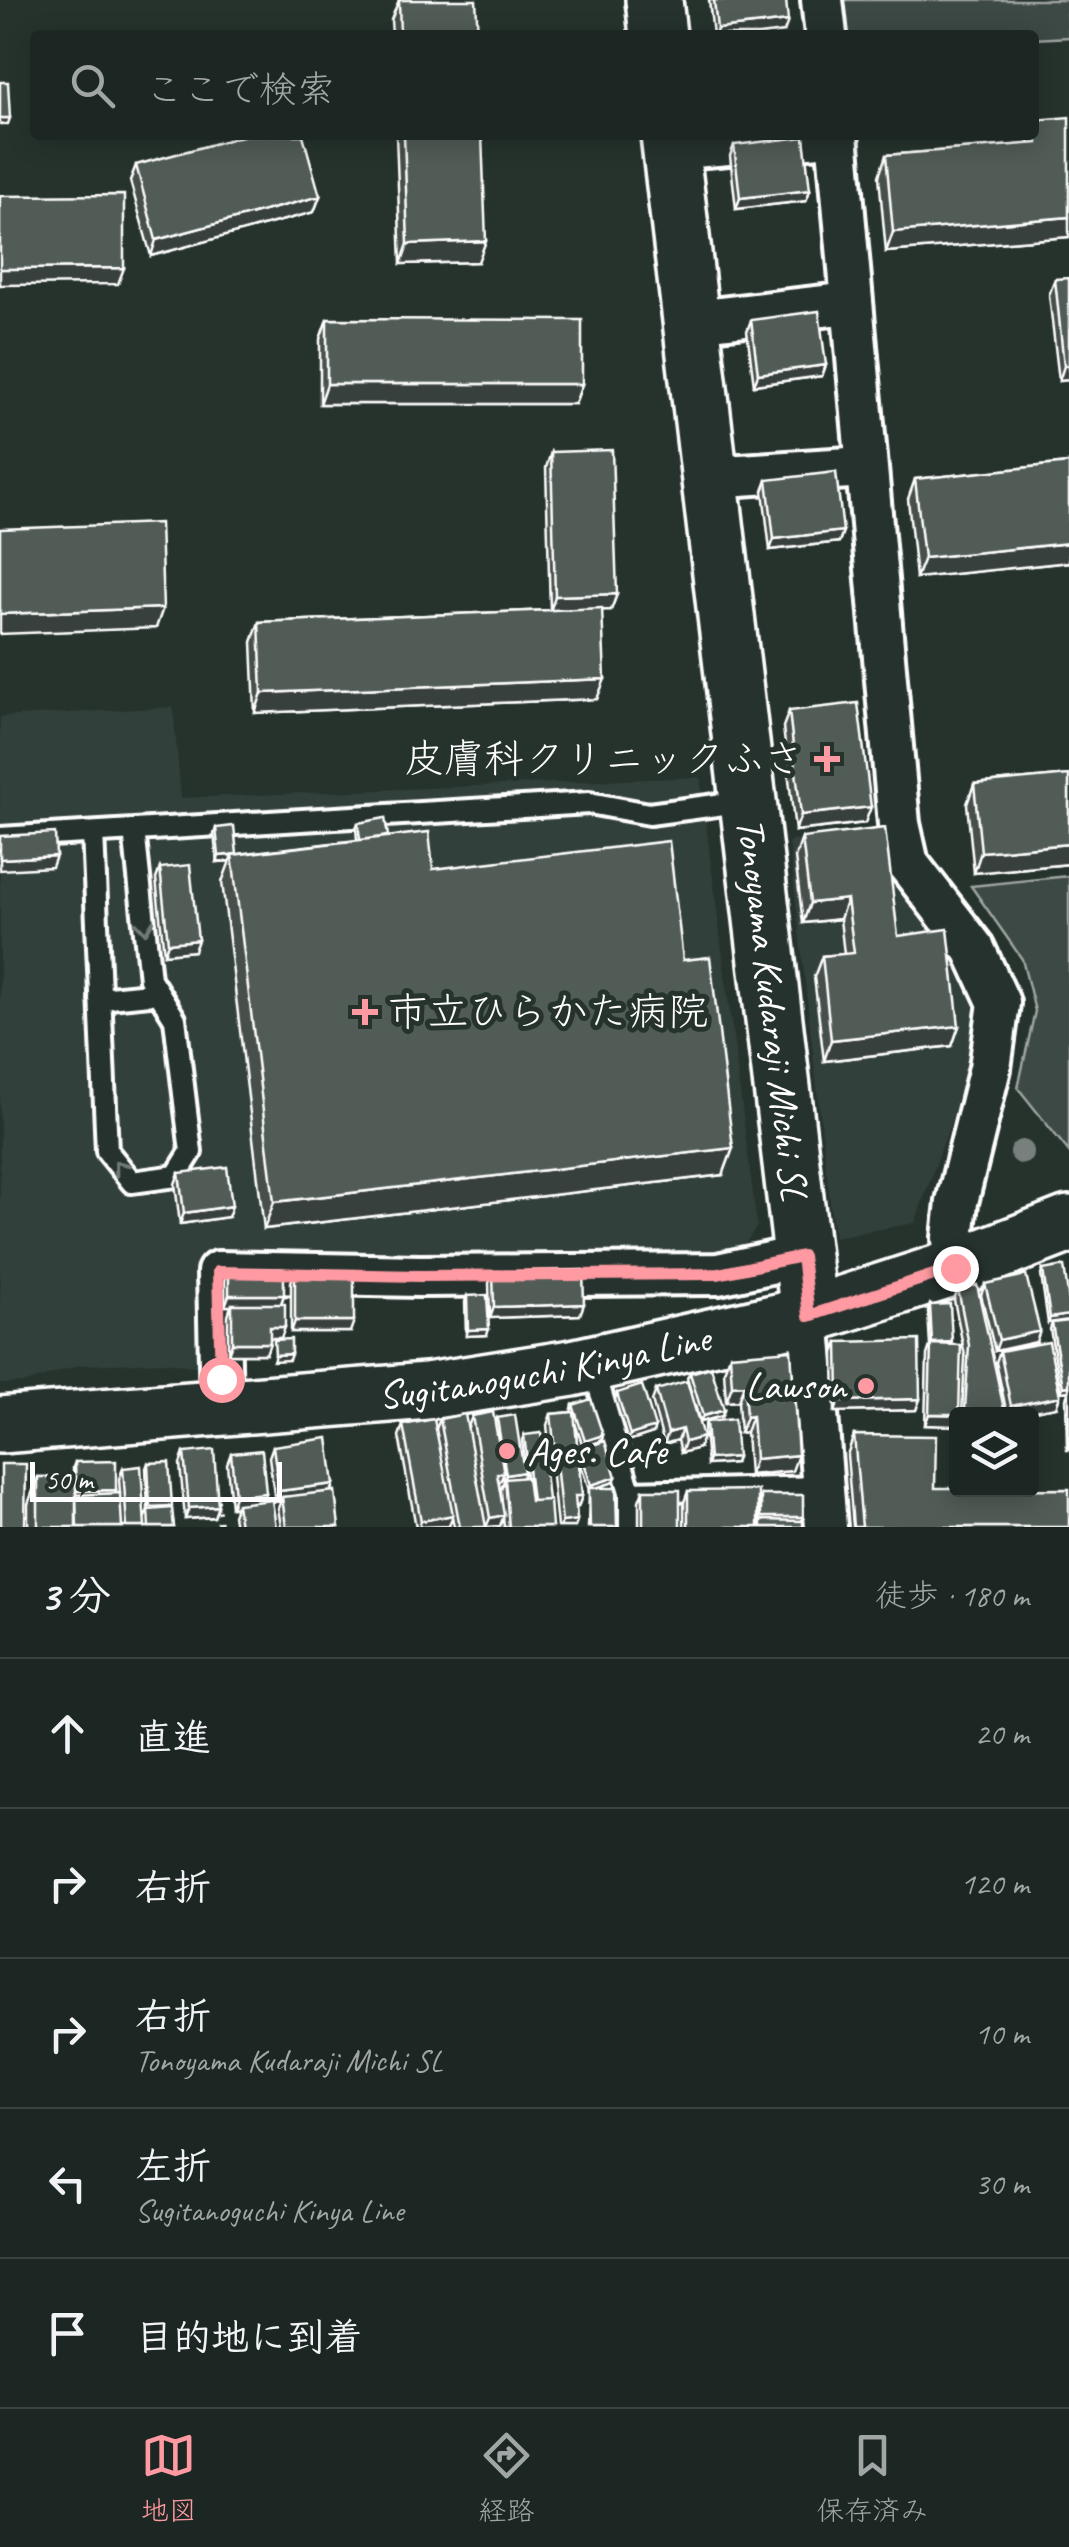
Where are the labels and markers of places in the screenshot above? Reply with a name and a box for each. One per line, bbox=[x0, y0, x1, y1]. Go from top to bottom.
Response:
place label: 皮膚科クリニックふさ bbox=[404, 734, 804, 784]
marker: 皮膚科クリニックふさ bbox=[814, 746, 840, 772]
place label: 市立ひらかた病院 bbox=[388, 987, 708, 1037]
marker: 市立ひらかた病院 bbox=[352, 999, 378, 1025]
place label: Lawson bbox=[745, 1361, 848, 1411]
marker: Lawson bbox=[855, 1375, 877, 1397]
place label: Ages. Cafe bbox=[527, 1426, 670, 1476]
marker: Ages. Cafe bbox=[496, 1440, 518, 1462]

